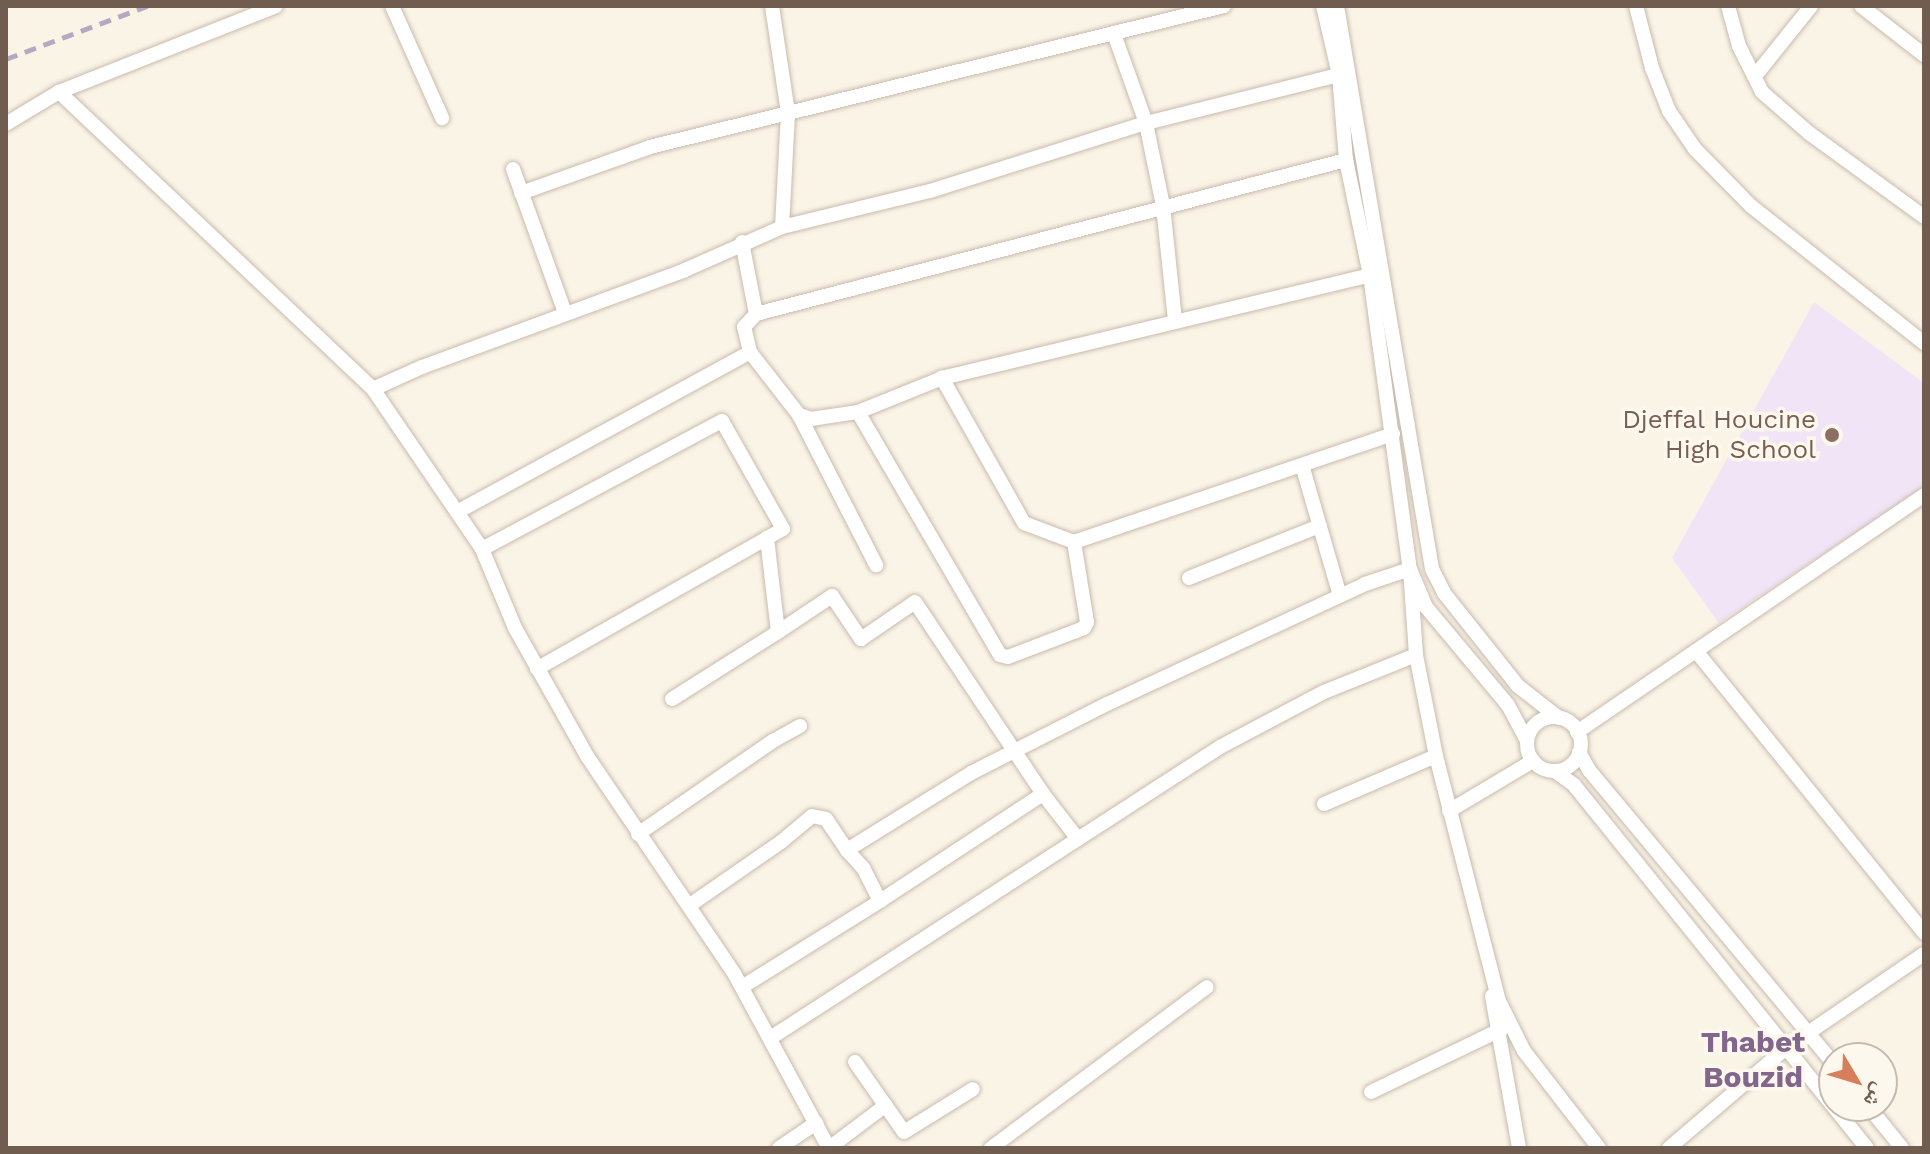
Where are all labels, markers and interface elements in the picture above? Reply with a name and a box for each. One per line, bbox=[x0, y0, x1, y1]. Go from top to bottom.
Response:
place label: Djeffal Houcine High School bbox=[1621, 404, 1816, 466]
marker: Djeffal Houcine High School bbox=[1823, 426, 1841, 444]
district label: Thabet Bouzid bbox=[1701, 1024, 1805, 1094]
north arrow bbox=[1818, 1042, 1898, 1122]
text: ش bbox=[1859, 1079, 1893, 1113]

